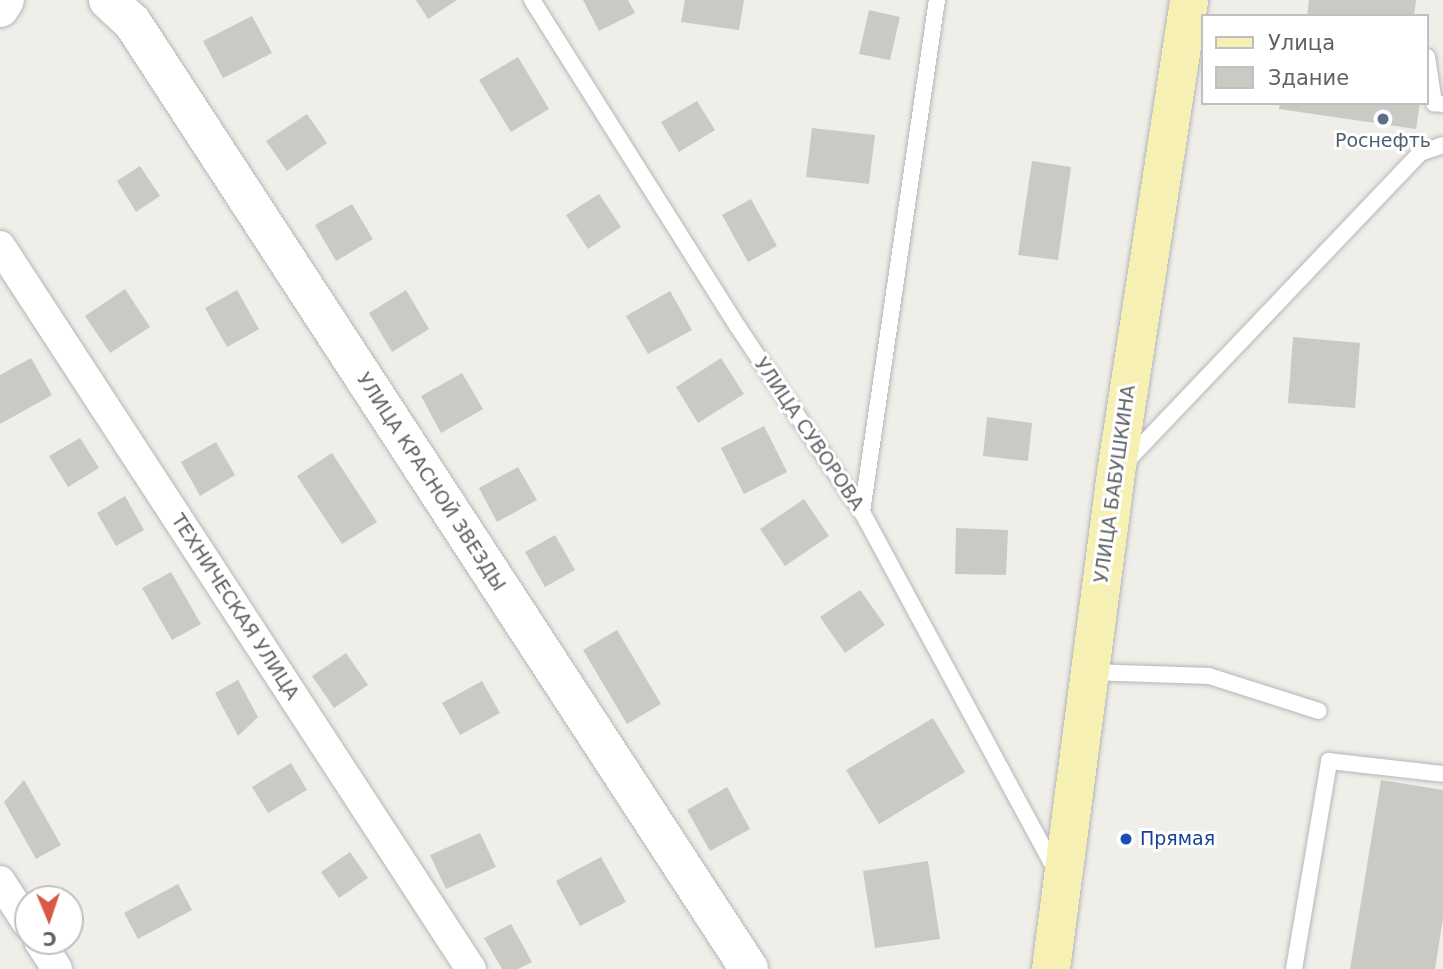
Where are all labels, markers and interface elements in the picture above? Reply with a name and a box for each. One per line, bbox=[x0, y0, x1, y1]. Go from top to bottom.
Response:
legend bbox=[1202, 14, 1429, 105]
text: Улица bbox=[1268, 31, 1335, 55]
text: Здание bbox=[1268, 66, 1349, 90]
marker: Роснефть bbox=[1375, 111, 1391, 127]
place label: Роснефть bbox=[1335, 130, 1431, 152]
street label: УЛИЦА СУВОРОВА bbox=[749, 353, 869, 515]
street label: УЛИЦА КРАСНОЙ ЗВЕЗДЫ bbox=[352, 369, 510, 595]
street label: УЛИЦА БАБУШКИНА bbox=[1090, 383, 1140, 585]
street label: ТЕХНИЧЕСКАЯ УЛИЦА bbox=[166, 510, 304, 704]
place label: Прямая bbox=[1140, 828, 1215, 850]
marker: Прямая bbox=[1118, 831, 1134, 847]
north arrow bbox=[14, 885, 84, 955]
text: С bbox=[42, 928, 57, 950]

